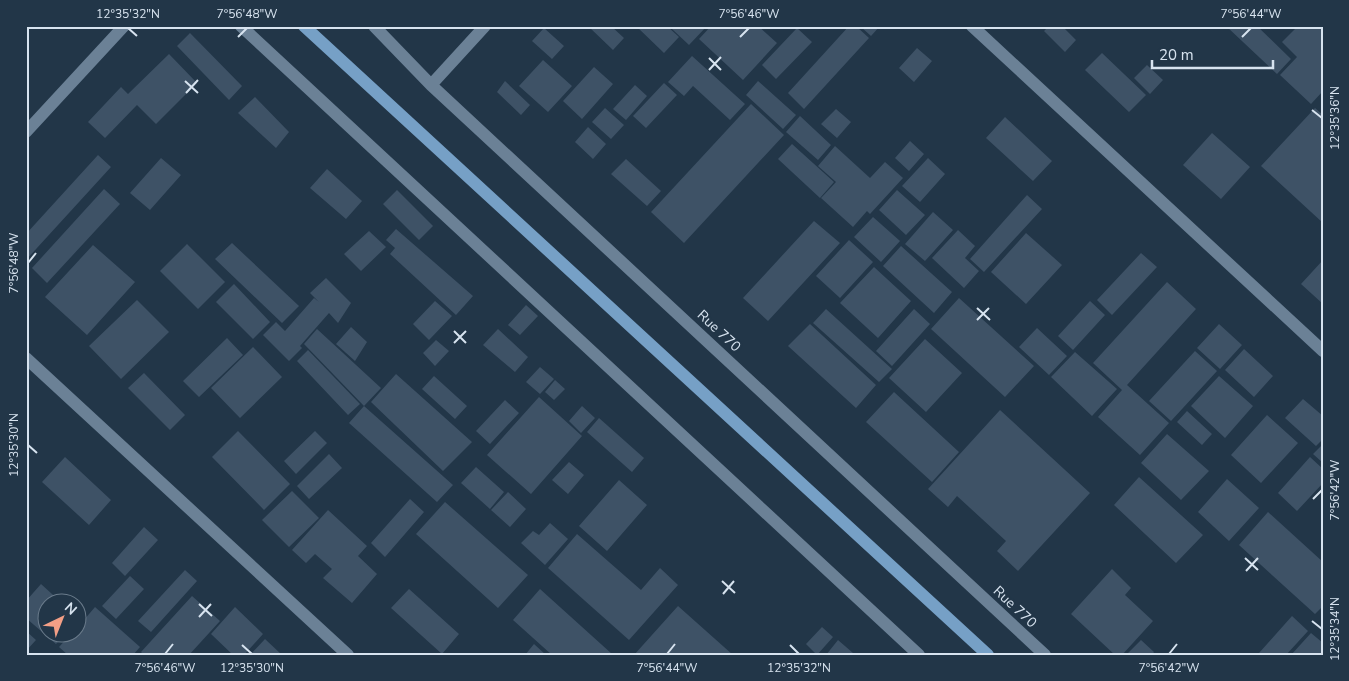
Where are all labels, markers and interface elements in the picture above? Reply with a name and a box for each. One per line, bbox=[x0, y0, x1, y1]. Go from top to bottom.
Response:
text: 12°35'32"N bbox=[96, 6, 160, 22]
text: 7°56'48"W bbox=[216, 6, 278, 22]
text: 7°56'46"W bbox=[718, 6, 780, 22]
text: 7°56'44"W bbox=[1220, 6, 1282, 22]
scale bar bbox=[1152, 38, 1273, 70]
text: 20 m bbox=[1159, 45, 1194, 65]
text: 12°35'36"N bbox=[1327, 86, 1343, 150]
text: 7°56'48"W bbox=[6, 232, 22, 294]
street label: Rue 770 bbox=[693, 306, 745, 356]
text: 12°35'30"N bbox=[6, 413, 22, 477]
text: 7°56'42"W bbox=[1327, 459, 1343, 521]
street label: Rue 770 bbox=[989, 582, 1041, 632]
north arrow bbox=[38, 594, 88, 644]
text: 12°35'34"N bbox=[1327, 597, 1343, 661]
text: N bbox=[60, 598, 81, 619]
text: 7°56'46"W bbox=[134, 660, 196, 676]
text: 12°35'30"N bbox=[220, 660, 284, 676]
text: 7°56'44"W bbox=[636, 660, 698, 676]
text: 12°35'32"N bbox=[767, 660, 831, 676]
text: 7°56'42"W bbox=[1138, 660, 1200, 676]

